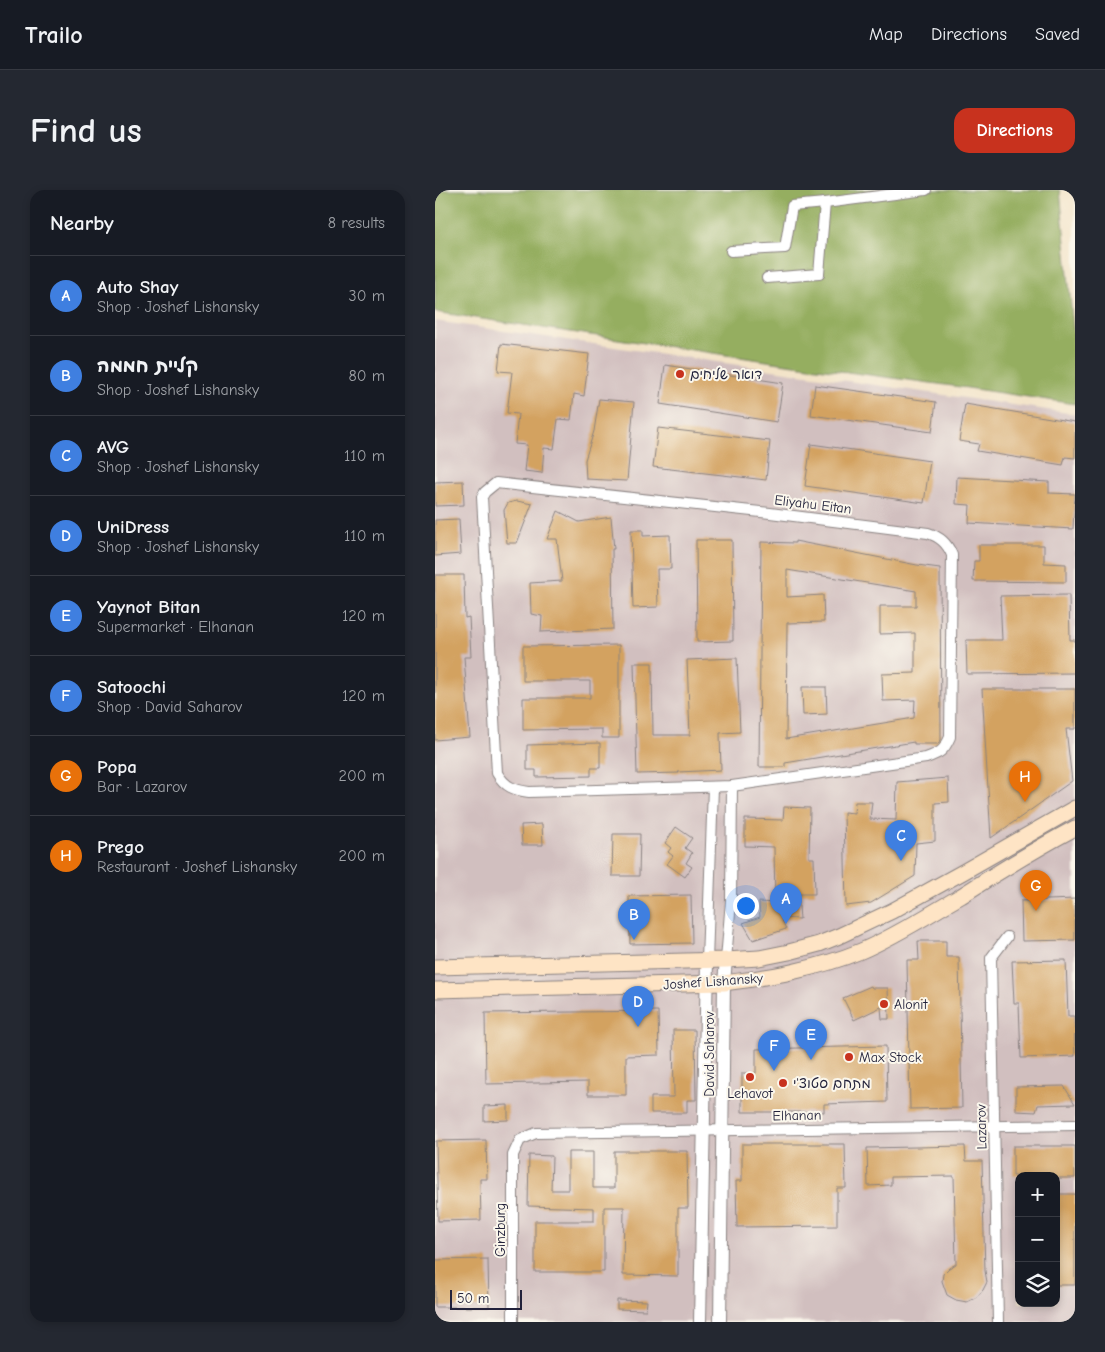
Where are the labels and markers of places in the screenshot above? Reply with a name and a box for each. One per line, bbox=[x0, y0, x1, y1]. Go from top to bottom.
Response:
place label: דואר שליחים bbox=[690, 366, 762, 383]
marker: דואר שליחים bbox=[674, 368, 686, 380]
pin: H bbox=[1009, 761, 1041, 802]
pin: C bbox=[885, 820, 917, 861]
pin: G bbox=[1020, 870, 1052, 911]
pin: A bbox=[770, 883, 802, 924]
pin: B bbox=[618, 899, 650, 940]
pin: D bbox=[622, 986, 654, 1027]
place label: Alonit bbox=[894, 996, 929, 1013]
marker: Alonit bbox=[878, 998, 890, 1010]
pin: E bbox=[795, 1019, 827, 1060]
pin: F bbox=[758, 1030, 790, 1071]
place label: Max Stock bbox=[859, 1049, 922, 1066]
marker: Max Stock bbox=[843, 1051, 855, 1063]
marker: Lehavot bbox=[744, 1071, 756, 1083]
place label: מתחם סטוצ'י bbox=[793, 1075, 871, 1092]
marker: מתחם סטוצ'י bbox=[777, 1077, 789, 1089]
place label: Lehavot bbox=[727, 1085, 774, 1102]

